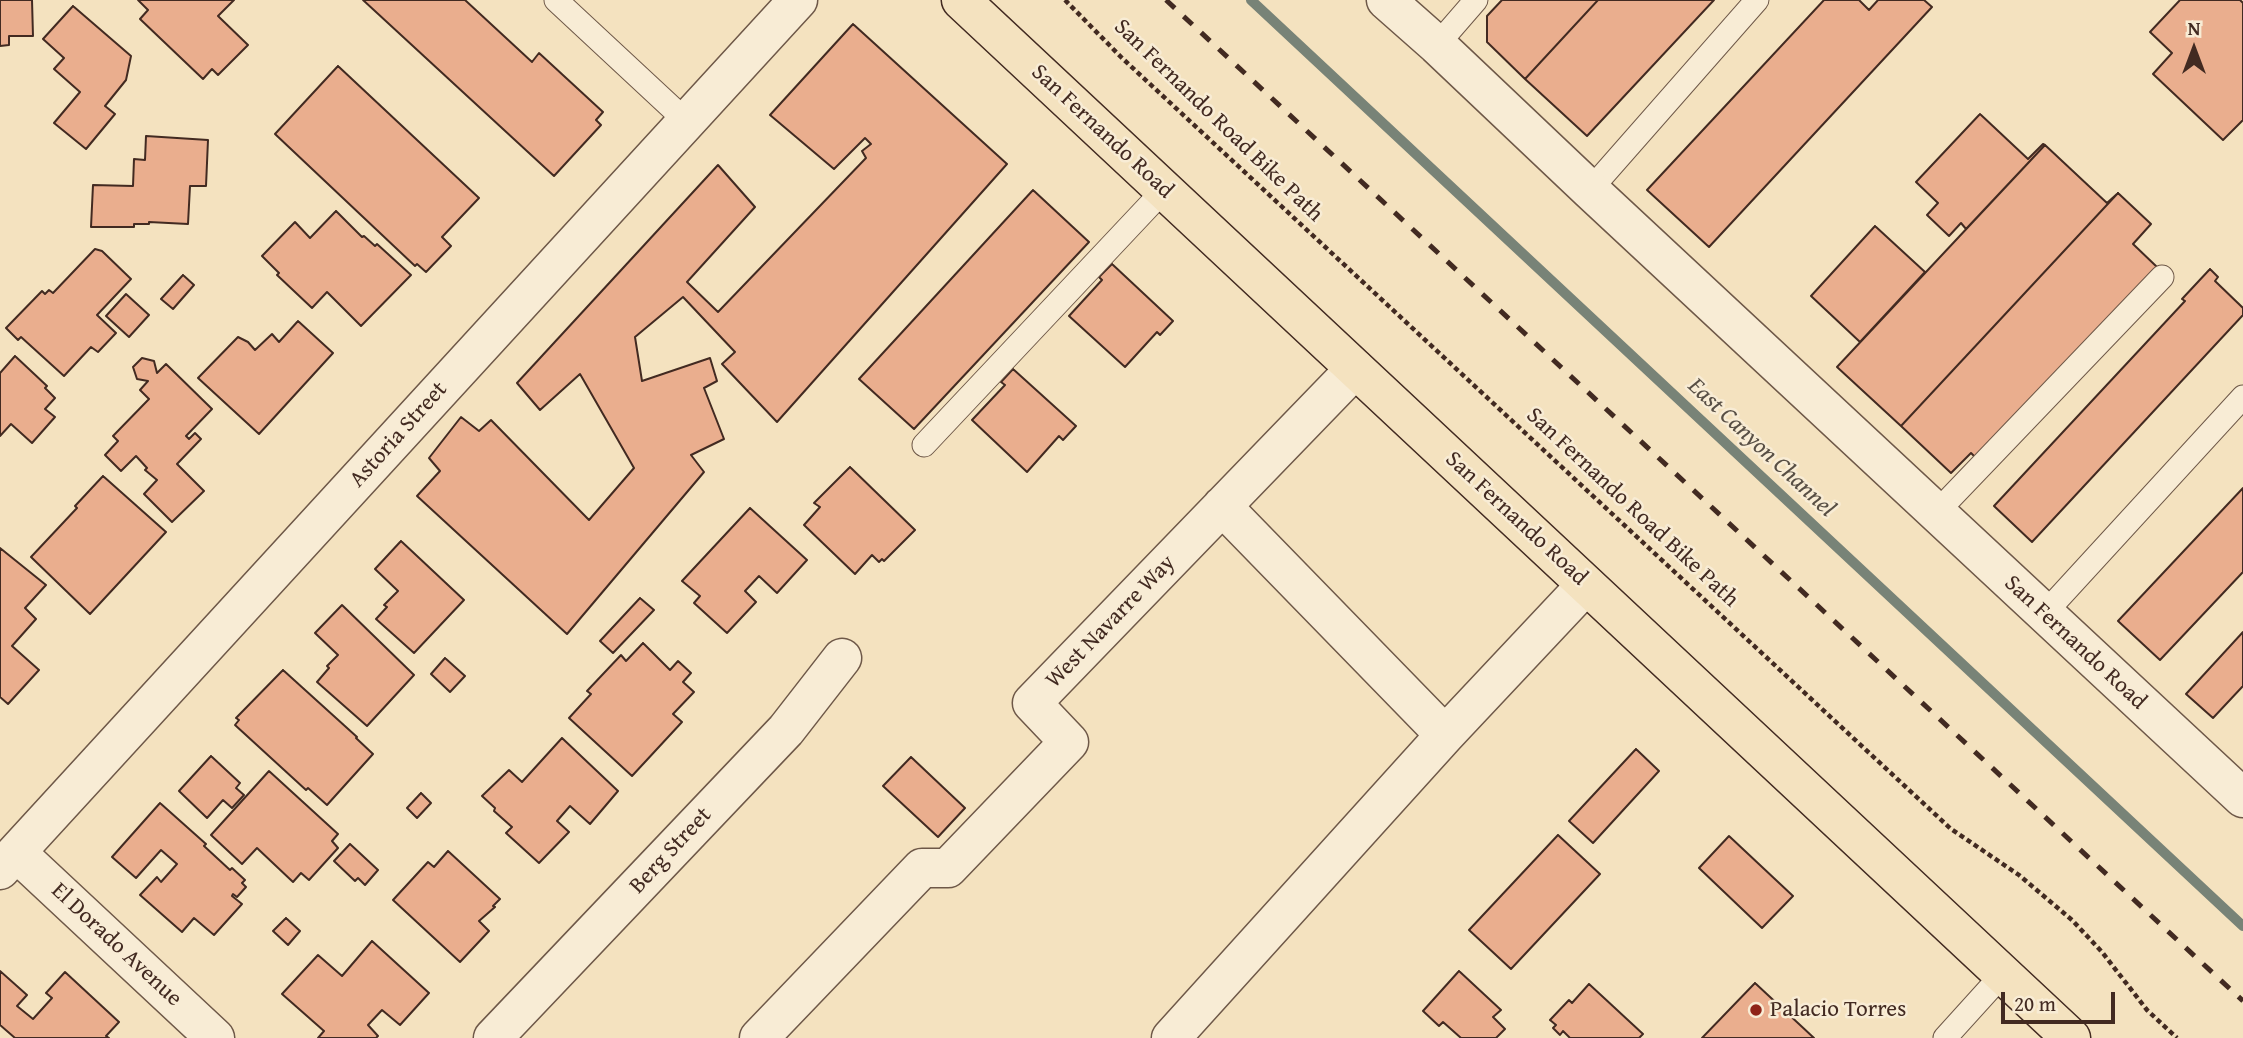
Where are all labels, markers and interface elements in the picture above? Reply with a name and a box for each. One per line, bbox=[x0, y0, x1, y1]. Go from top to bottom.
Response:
street label: San Fernando Road Bike Path bbox=[1108, 14, 1328, 228]
north arrow bbox=[2159, 14, 2229, 84]
text: N bbox=[2188, 14, 2200, 42]
street label: San Fernando Road bbox=[1025, 59, 1179, 205]
water label: East Canyon Channel bbox=[1681, 372, 1841, 524]
street label: Astoria Street bbox=[344, 376, 454, 494]
street label: San Fernando Road Bike Path bbox=[1520, 402, 1744, 614]
street label: San Fernando Road bbox=[1439, 446, 1593, 592]
street label: West Navarre Way bbox=[1040, 550, 1182, 694]
street label: San Fernando Road bbox=[1998, 570, 2152, 716]
street label: Berg Street bbox=[624, 802, 718, 900]
street label: El Dorado Avenue bbox=[45, 877, 187, 1013]
scale bar bbox=[2005, 978, 2119, 1022]
text: 20 m bbox=[2014, 988, 2056, 1019]
place label: Palacio Torres bbox=[1770, 996, 1906, 1024]
marker: Palacio Torres bbox=[1748, 1002, 1764, 1018]

